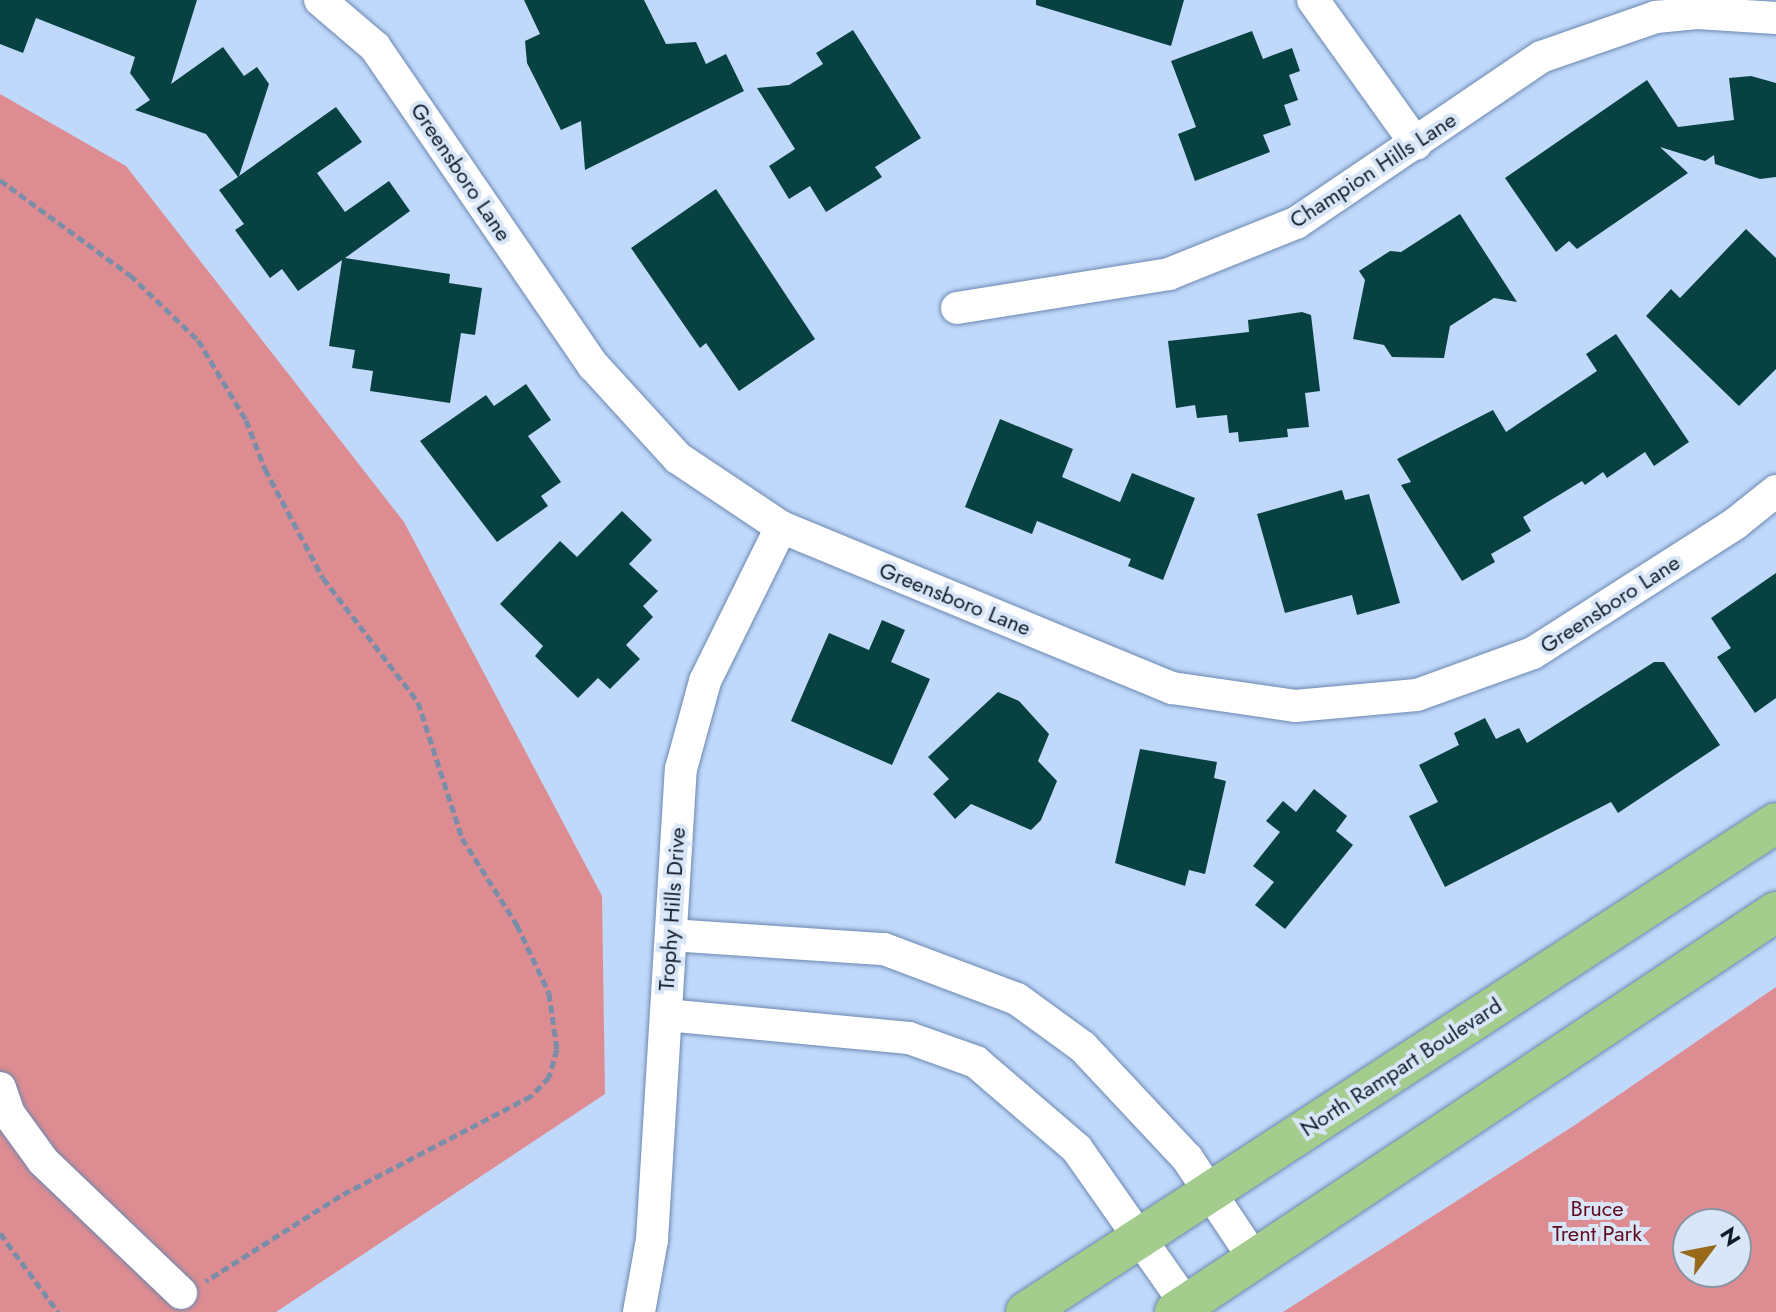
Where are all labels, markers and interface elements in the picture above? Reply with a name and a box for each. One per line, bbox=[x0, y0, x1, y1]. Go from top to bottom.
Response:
street label: Greensboro Lane bbox=[405, 98, 517, 246]
street label: Champion Hills Lane bbox=[1285, 106, 1461, 234]
street label: Greensboro Lane bbox=[1535, 549, 1685, 659]
street label: Greensboro Lane bbox=[875, 557, 1035, 641]
street label: Trophy Hills Drive bbox=[653, 826, 691, 992]
street label: North Rampart Boulevard bbox=[1295, 992, 1507, 1142]
park label: Bruce Trent Park bbox=[1552, 1195, 1642, 1246]
north arrow bbox=[1672, 1208, 1752, 1288]
text: N bbox=[1712, 1220, 1749, 1252]

